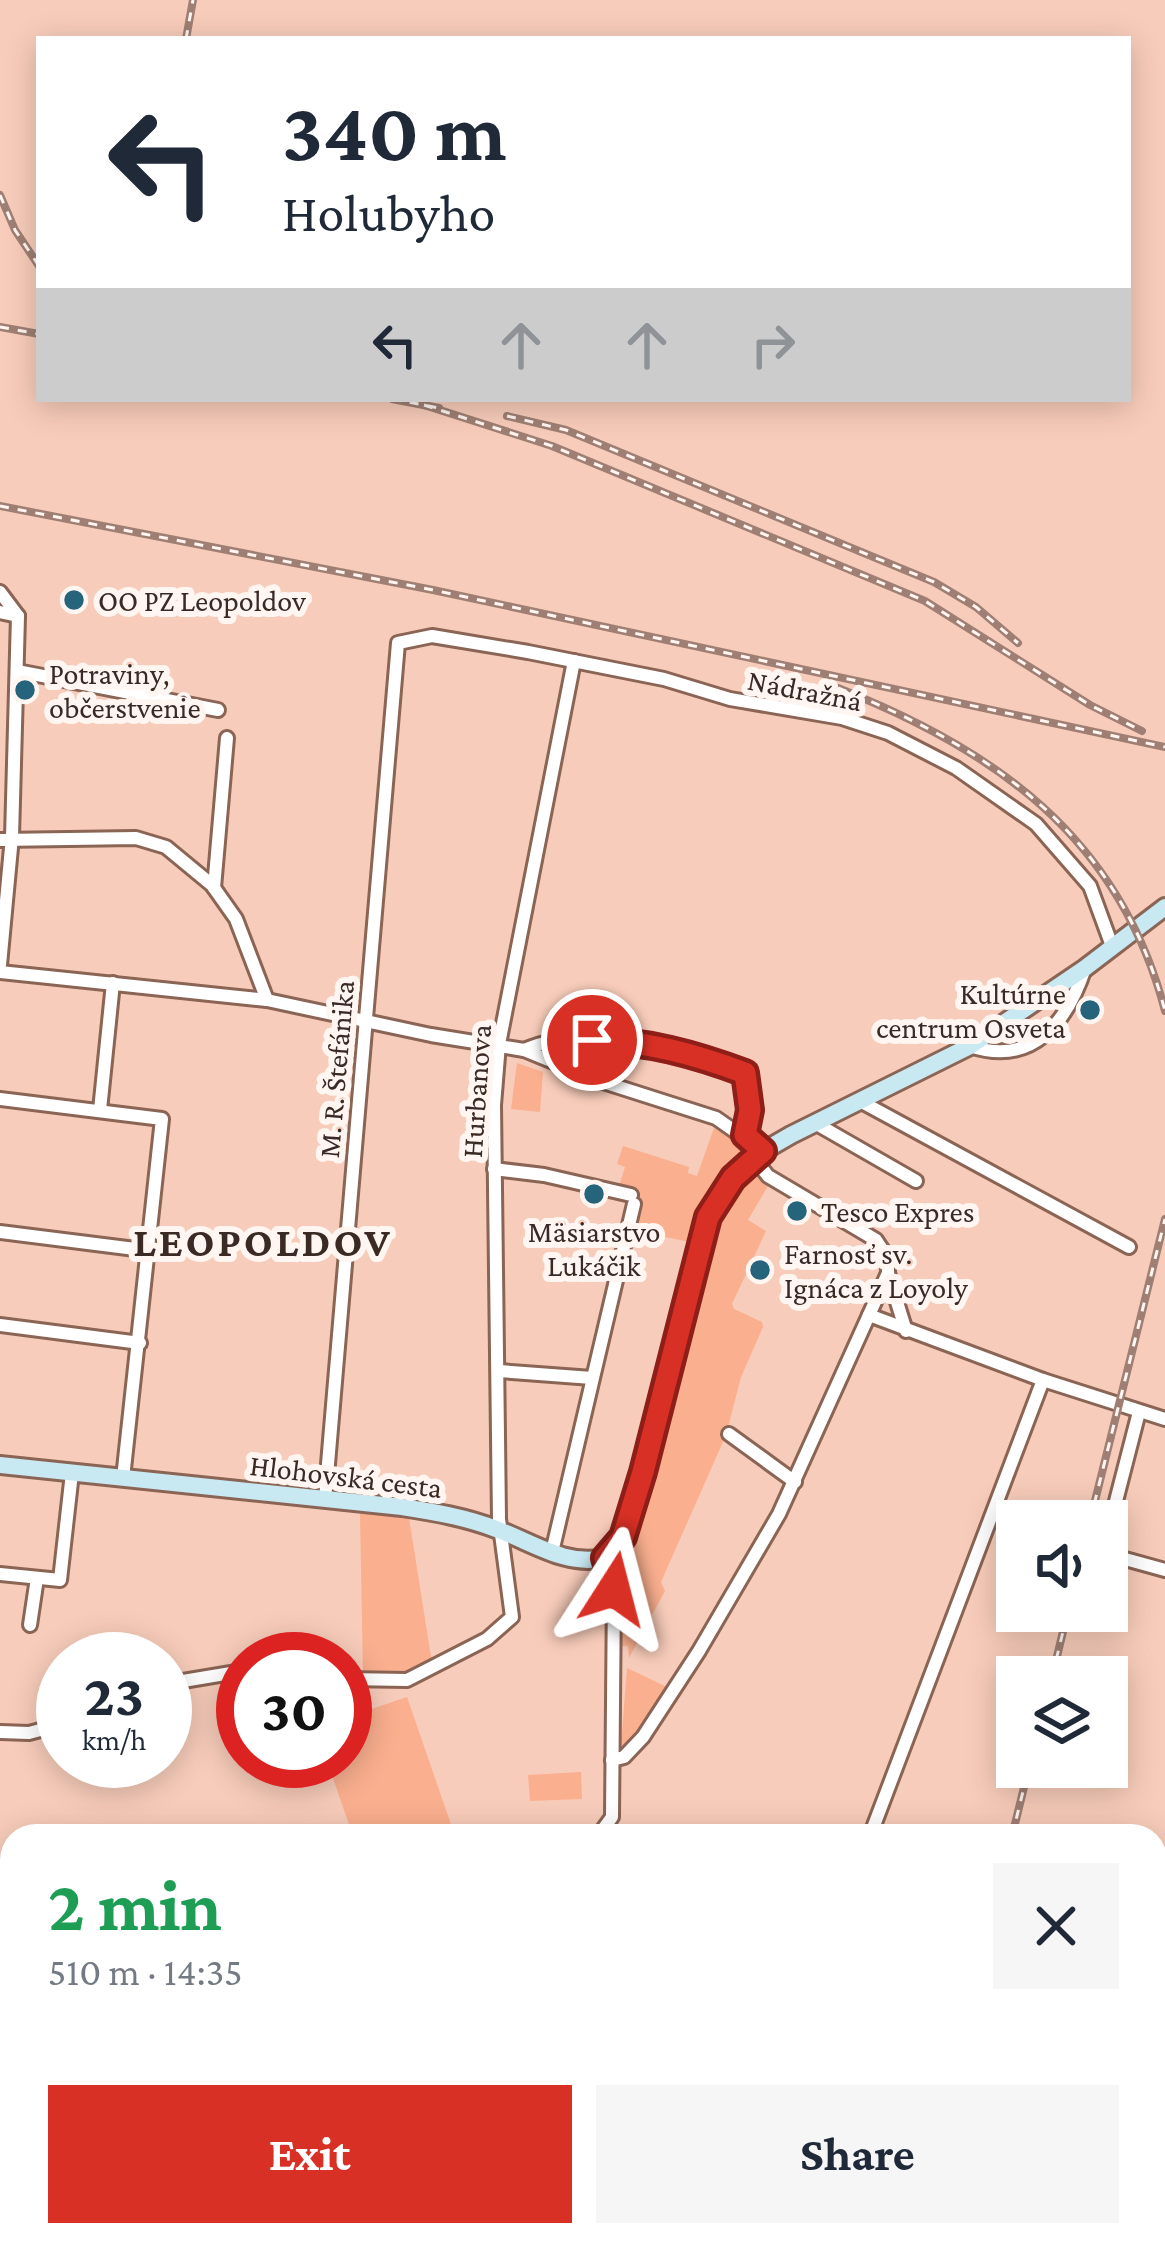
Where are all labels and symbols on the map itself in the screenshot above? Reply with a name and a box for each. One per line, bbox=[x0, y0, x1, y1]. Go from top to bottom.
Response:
place label: OO PZ Leopoldov bbox=[98, 584, 306, 618]
marker: OO PZ Leopoldov bbox=[61, 587, 87, 613]
place label: Potraviny, občerstvenie bbox=[49, 657, 201, 724]
street label: Nádražná bbox=[745, 663, 865, 717]
marker: Potraviny, občerstvenie bbox=[12, 677, 38, 703]
place label: Kultúrne centrum Osveta bbox=[876, 977, 1066, 1044]
street label: M. R. Štefánika bbox=[312, 979, 360, 1159]
pin bbox=[541, 989, 643, 1091]
marker: Kultúrne centrum Osveta bbox=[1077, 997, 1103, 1023]
street label: Hurbanova bbox=[455, 1023, 497, 1159]
marker: Mäsiarstvo Lukáčik bbox=[581, 1181, 607, 1207]
place label: Tesco Expres bbox=[821, 1195, 975, 1229]
marker: Tesco Expres bbox=[784, 1198, 810, 1224]
place label: Mäsiarstvo Lukáčik bbox=[528, 1215, 660, 1282]
district label: LEOPOLDOV bbox=[133, 1218, 393, 1265]
place label: Farnosť sv. Ignáca z Loyoly bbox=[784, 1237, 968, 1305]
marker: Farnosť sv. Ignáca z Loyoly bbox=[747, 1257, 773, 1283]
street label: Hlohovská cesta bbox=[248, 1448, 444, 1504]
position arrow bbox=[551, 1526, 677, 1652]
speed limit sign: 30 bbox=[216, 1632, 372, 1788]

